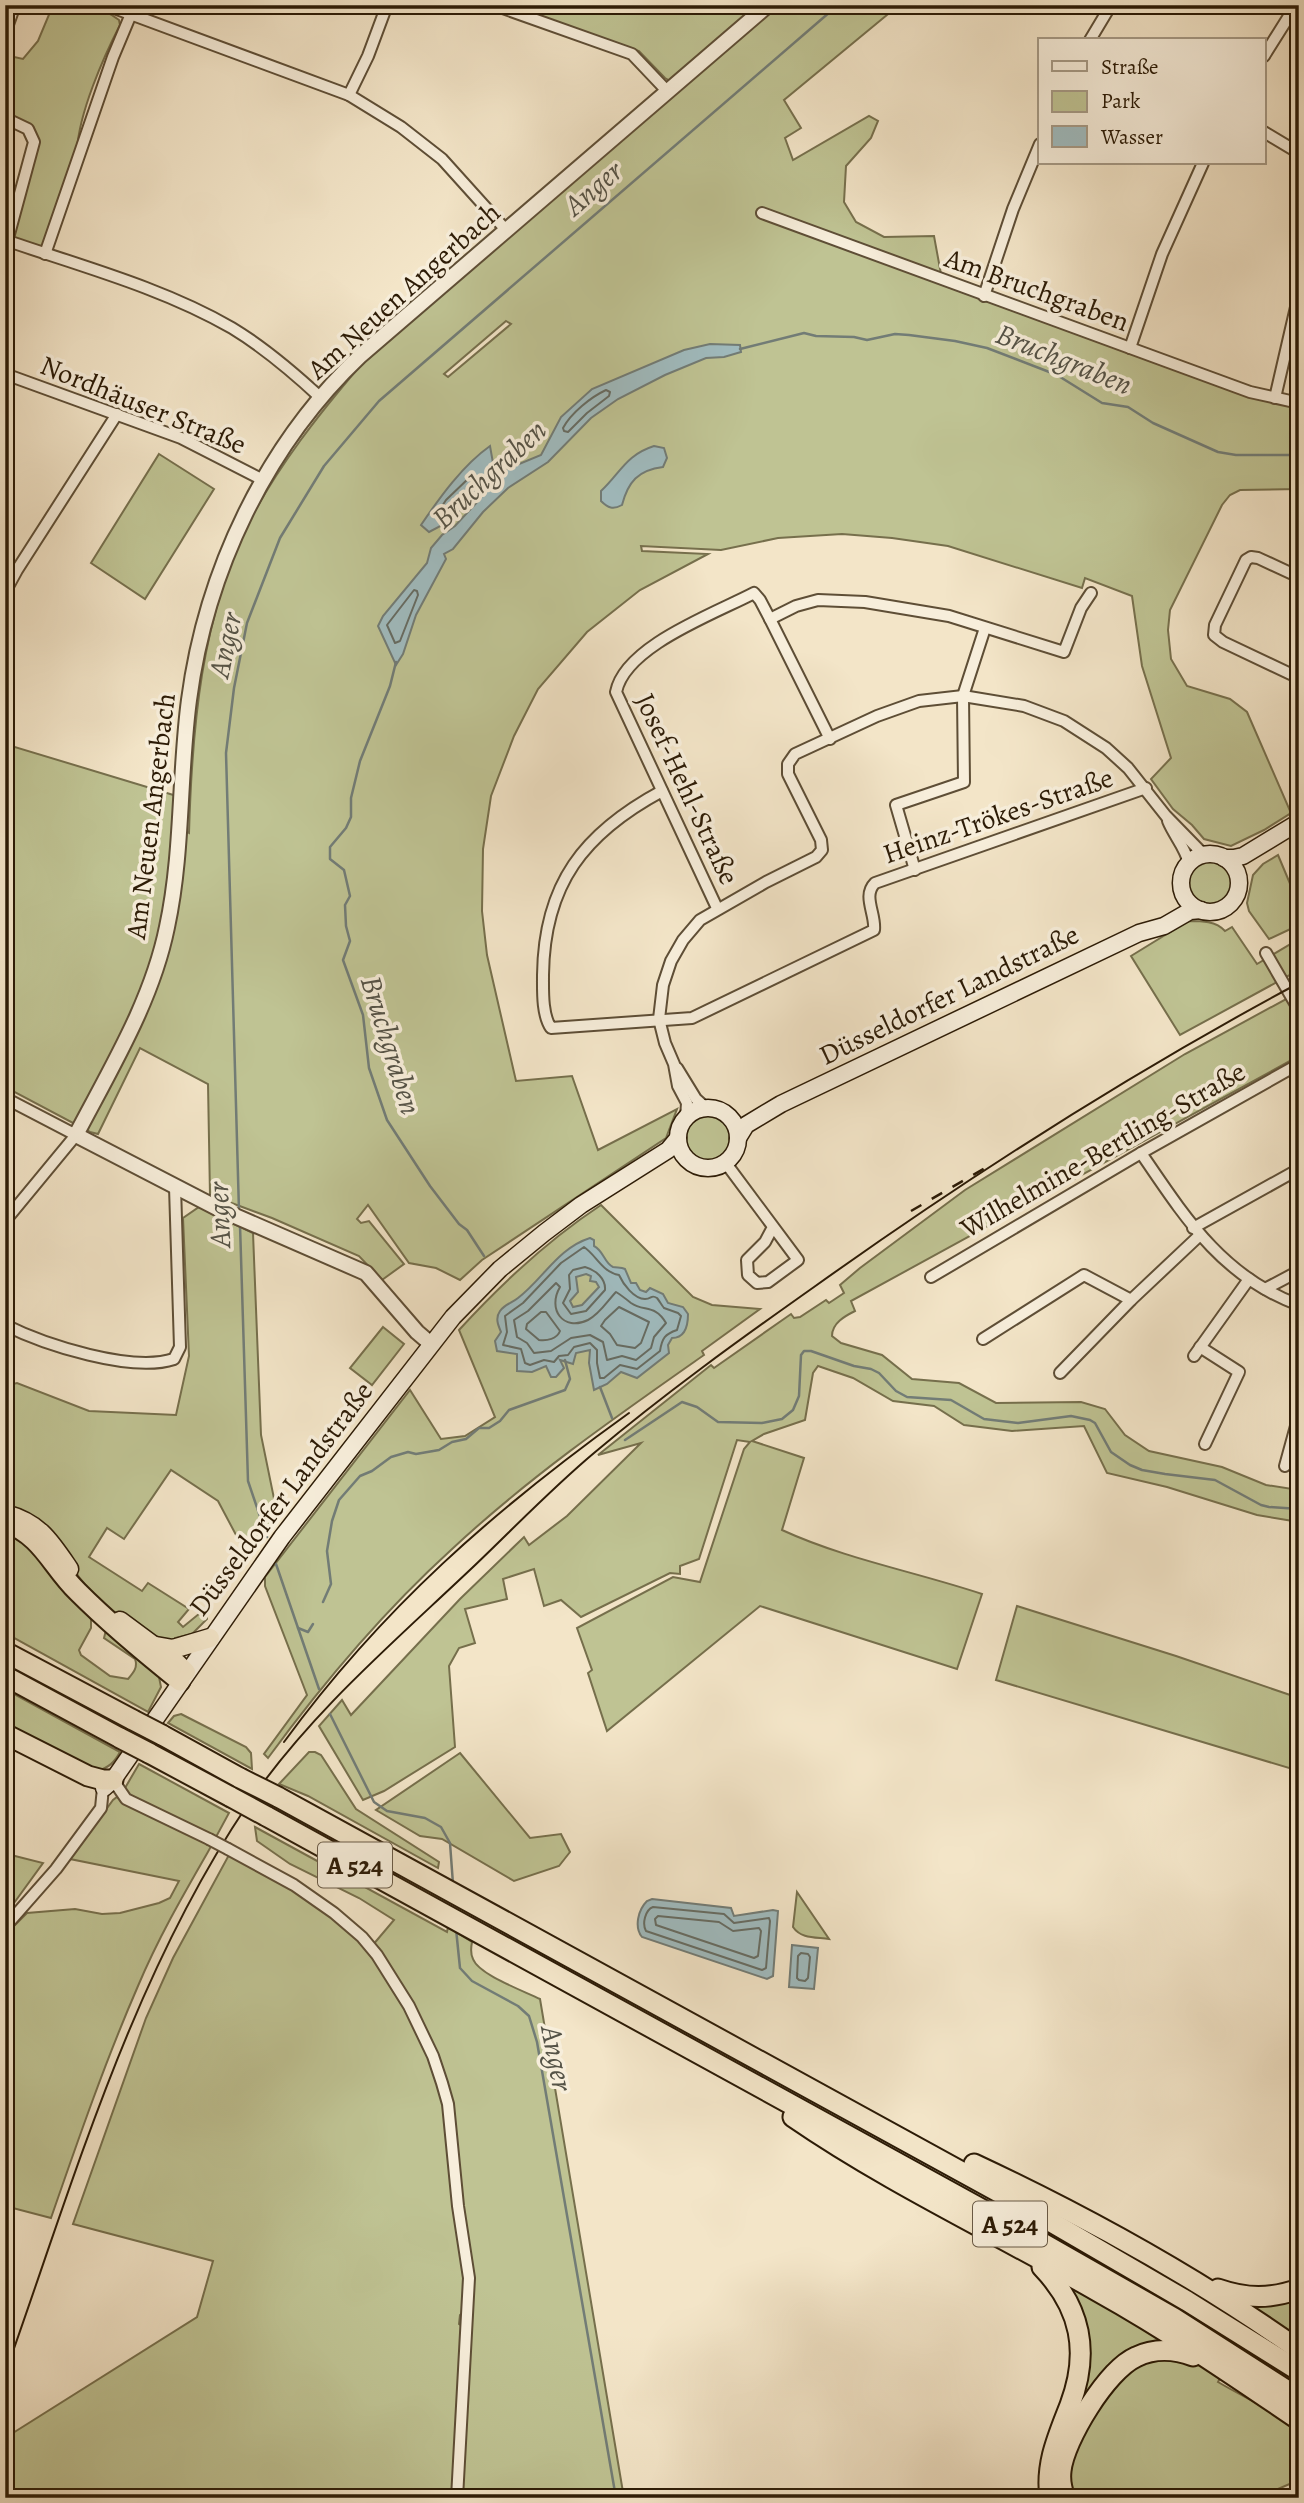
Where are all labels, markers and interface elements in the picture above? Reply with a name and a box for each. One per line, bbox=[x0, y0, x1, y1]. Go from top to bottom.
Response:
legend bbox=[1038, 38, 1266, 164]
text: Straße bbox=[1101, 53, 1159, 81]
text: Park bbox=[1101, 87, 1141, 115]
text: Wasser bbox=[1100, 123, 1163, 151]
water label: Anger bbox=[554, 150, 632, 226]
street label: Am Neuen Angerbach bbox=[298, 194, 509, 389]
street label: Am Bruchgraben bbox=[939, 239, 1134, 341]
water label: Bruchgraben bbox=[990, 314, 1138, 404]
street label: Nordhäuser Straße bbox=[34, 346, 252, 464]
water label: Bruchgraben bbox=[423, 410, 555, 538]
water label: Anger bbox=[198, 607, 252, 683]
street label: Josef-Hehl-Straße bbox=[626, 687, 748, 891]
street label: Am Neuen Angerbach bbox=[117, 691, 185, 942]
street label: Heinz-Trökes-Straße bbox=[878, 759, 1118, 873]
street label: Düsseldorfer Landstraße bbox=[813, 916, 1085, 1074]
water label: Bruchgraben bbox=[351, 971, 431, 1119]
street label: Wilhelmine-Bertling-Straße bbox=[953, 1053, 1252, 1248]
water label: Anger bbox=[198, 1180, 240, 1250]
street label: Düsseldorfer Landstraße bbox=[180, 1374, 382, 1624]
road number: A 524 bbox=[318, 1842, 392, 1888]
water label: Anger bbox=[531, 2020, 583, 2096]
road number: A 524 bbox=[973, 2202, 1047, 2246]

